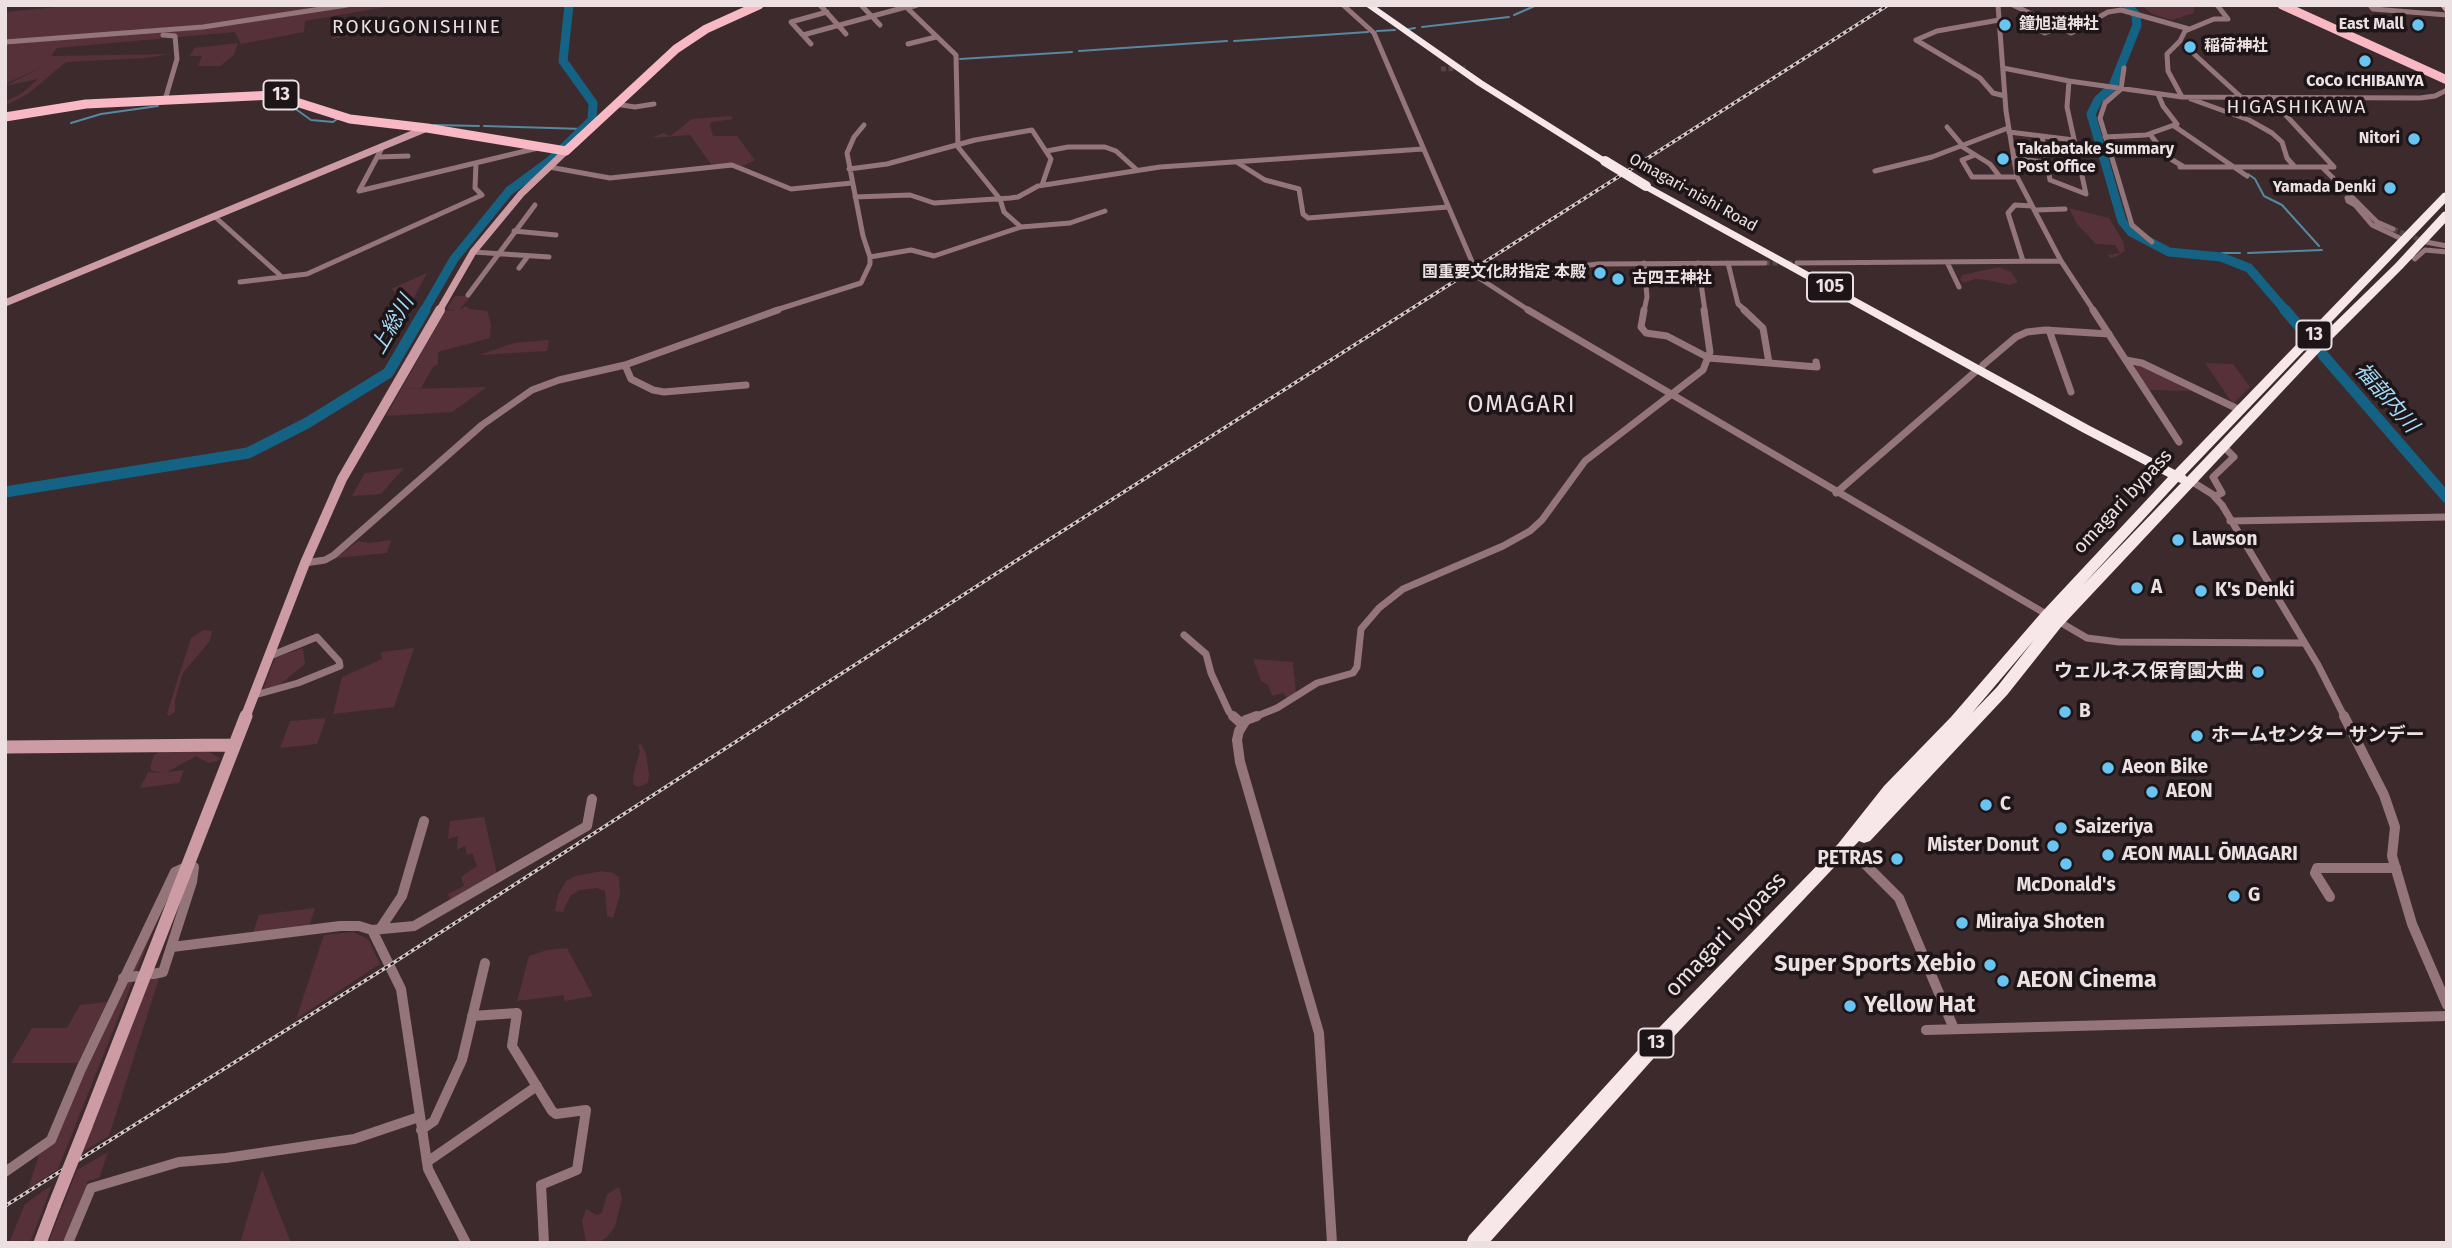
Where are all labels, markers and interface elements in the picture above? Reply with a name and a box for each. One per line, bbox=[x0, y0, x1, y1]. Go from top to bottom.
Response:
place label: 鐘旭道神社 bbox=[2019, 15, 2099, 35]
place label: East Mall bbox=[2339, 15, 2404, 35]
district label: ROKUGONISHINE bbox=[334, 17, 500, 39]
marker: 鐘旭道神社 bbox=[1997, 17, 2013, 33]
marker: East Mall bbox=[2410, 17, 2426, 33]
place label: 稲荷神社 bbox=[2204, 37, 2268, 57]
marker: 稲荷神社 bbox=[2182, 39, 2198, 55]
marker: CoCo ICHIBANYA bbox=[2357, 53, 2373, 69]
place label: CoCo ICHIBANYA bbox=[2306, 72, 2424, 92]
road number: 13 bbox=[264, 80, 298, 110]
district label: HIGASHIKAWA bbox=[2228, 97, 2366, 119]
place label: Nitori bbox=[2359, 129, 2400, 149]
marker: Nitori bbox=[2406, 131, 2422, 147]
place label: Takabatake Summary Post Office bbox=[2017, 140, 2174, 178]
street label: Omagari-nishi Road bbox=[1626, 150, 1760, 236]
marker: Takabatake Summary Post Office bbox=[1995, 151, 2011, 167]
place label: Yamada Denki bbox=[2273, 178, 2376, 198]
marker: Yamada Denki bbox=[2382, 180, 2398, 196]
place label: 国重要文化財指定 本殿 bbox=[1422, 263, 1586, 283]
marker: 国重要文化財指定 本殿 bbox=[1592, 265, 1608, 281]
place label: 古四王神社 bbox=[1632, 269, 1712, 289]
marker: 古四王神社 bbox=[1610, 271, 1626, 287]
road number: 105 bbox=[1807, 272, 1853, 302]
water label: 上総川 bbox=[366, 291, 420, 359]
road number: 13 bbox=[2296, 320, 2332, 349]
water label: 福部内川 bbox=[2349, 358, 2423, 438]
district label: OMAGARI bbox=[1468, 392, 1576, 420]
street label: omagari bypass bbox=[2069, 445, 2177, 559]
place label: Lawson bbox=[2192, 529, 2257, 551]
marker: Lawson bbox=[2170, 532, 2186, 548]
place label: A bbox=[2151, 577, 2162, 599]
marker: A bbox=[2129, 580, 2145, 596]
place label: K's Denki bbox=[2215, 580, 2295, 602]
marker: K's Denki bbox=[2193, 583, 2209, 599]
place label: ウェルネス保育園大曲 bbox=[2054, 661, 2244, 683]
marker: ウェルネス保育園大曲 bbox=[2250, 664, 2266, 680]
place label: B bbox=[2079, 701, 2091, 723]
marker: B bbox=[2057, 704, 2073, 720]
place label: ホームセンター サンデー bbox=[2211, 725, 2425, 747]
marker: ホームセンター サンデー bbox=[2189, 728, 2205, 744]
place label: Aeon Bike bbox=[2122, 757, 2208, 779]
marker: Aeon Bike bbox=[2100, 760, 2116, 776]
place label: AEON bbox=[2166, 781, 2213, 803]
marker: AEON bbox=[2144, 784, 2160, 800]
place label: C bbox=[2000, 794, 2011, 816]
marker: C bbox=[1978, 797, 1994, 813]
place label: Saizeriya bbox=[2075, 817, 2153, 839]
marker: Saizeriya bbox=[2053, 820, 2069, 836]
place label: Mister Donut bbox=[1927, 835, 2039, 857]
marker: Mister Donut bbox=[2045, 838, 2061, 854]
place label: ÆON MALL ŌMAGARI bbox=[2122, 844, 2298, 866]
marker: ÆON MALL ŌMAGARI bbox=[2100, 847, 2116, 863]
place label: PETRAS bbox=[1818, 848, 1883, 870]
marker: PETRAS bbox=[1889, 851, 1905, 867]
marker: McDonald's bbox=[2058, 856, 2074, 872]
street label: omagari bypass bbox=[1660, 867, 1792, 1003]
place label: McDonald's bbox=[2016, 875, 2116, 897]
place label: G bbox=[2248, 885, 2260, 907]
marker: G bbox=[2226, 888, 2242, 904]
place label: Miraiya Shoten bbox=[1976, 912, 2105, 934]
marker: Miraiya Shoten bbox=[1954, 915, 1970, 931]
place label: Super Sports Xebio bbox=[1774, 951, 1976, 979]
marker: Super Sports Xebio bbox=[1982, 957, 1998, 973]
place label: AEON Cinema bbox=[2017, 967, 2157, 995]
marker: AEON Cinema bbox=[1995, 973, 2011, 989]
place label: Yellow Hat bbox=[1864, 992, 1975, 1020]
marker: Yellow Hat bbox=[1842, 998, 1858, 1014]
road number: 13 bbox=[1638, 1028, 1674, 1058]

